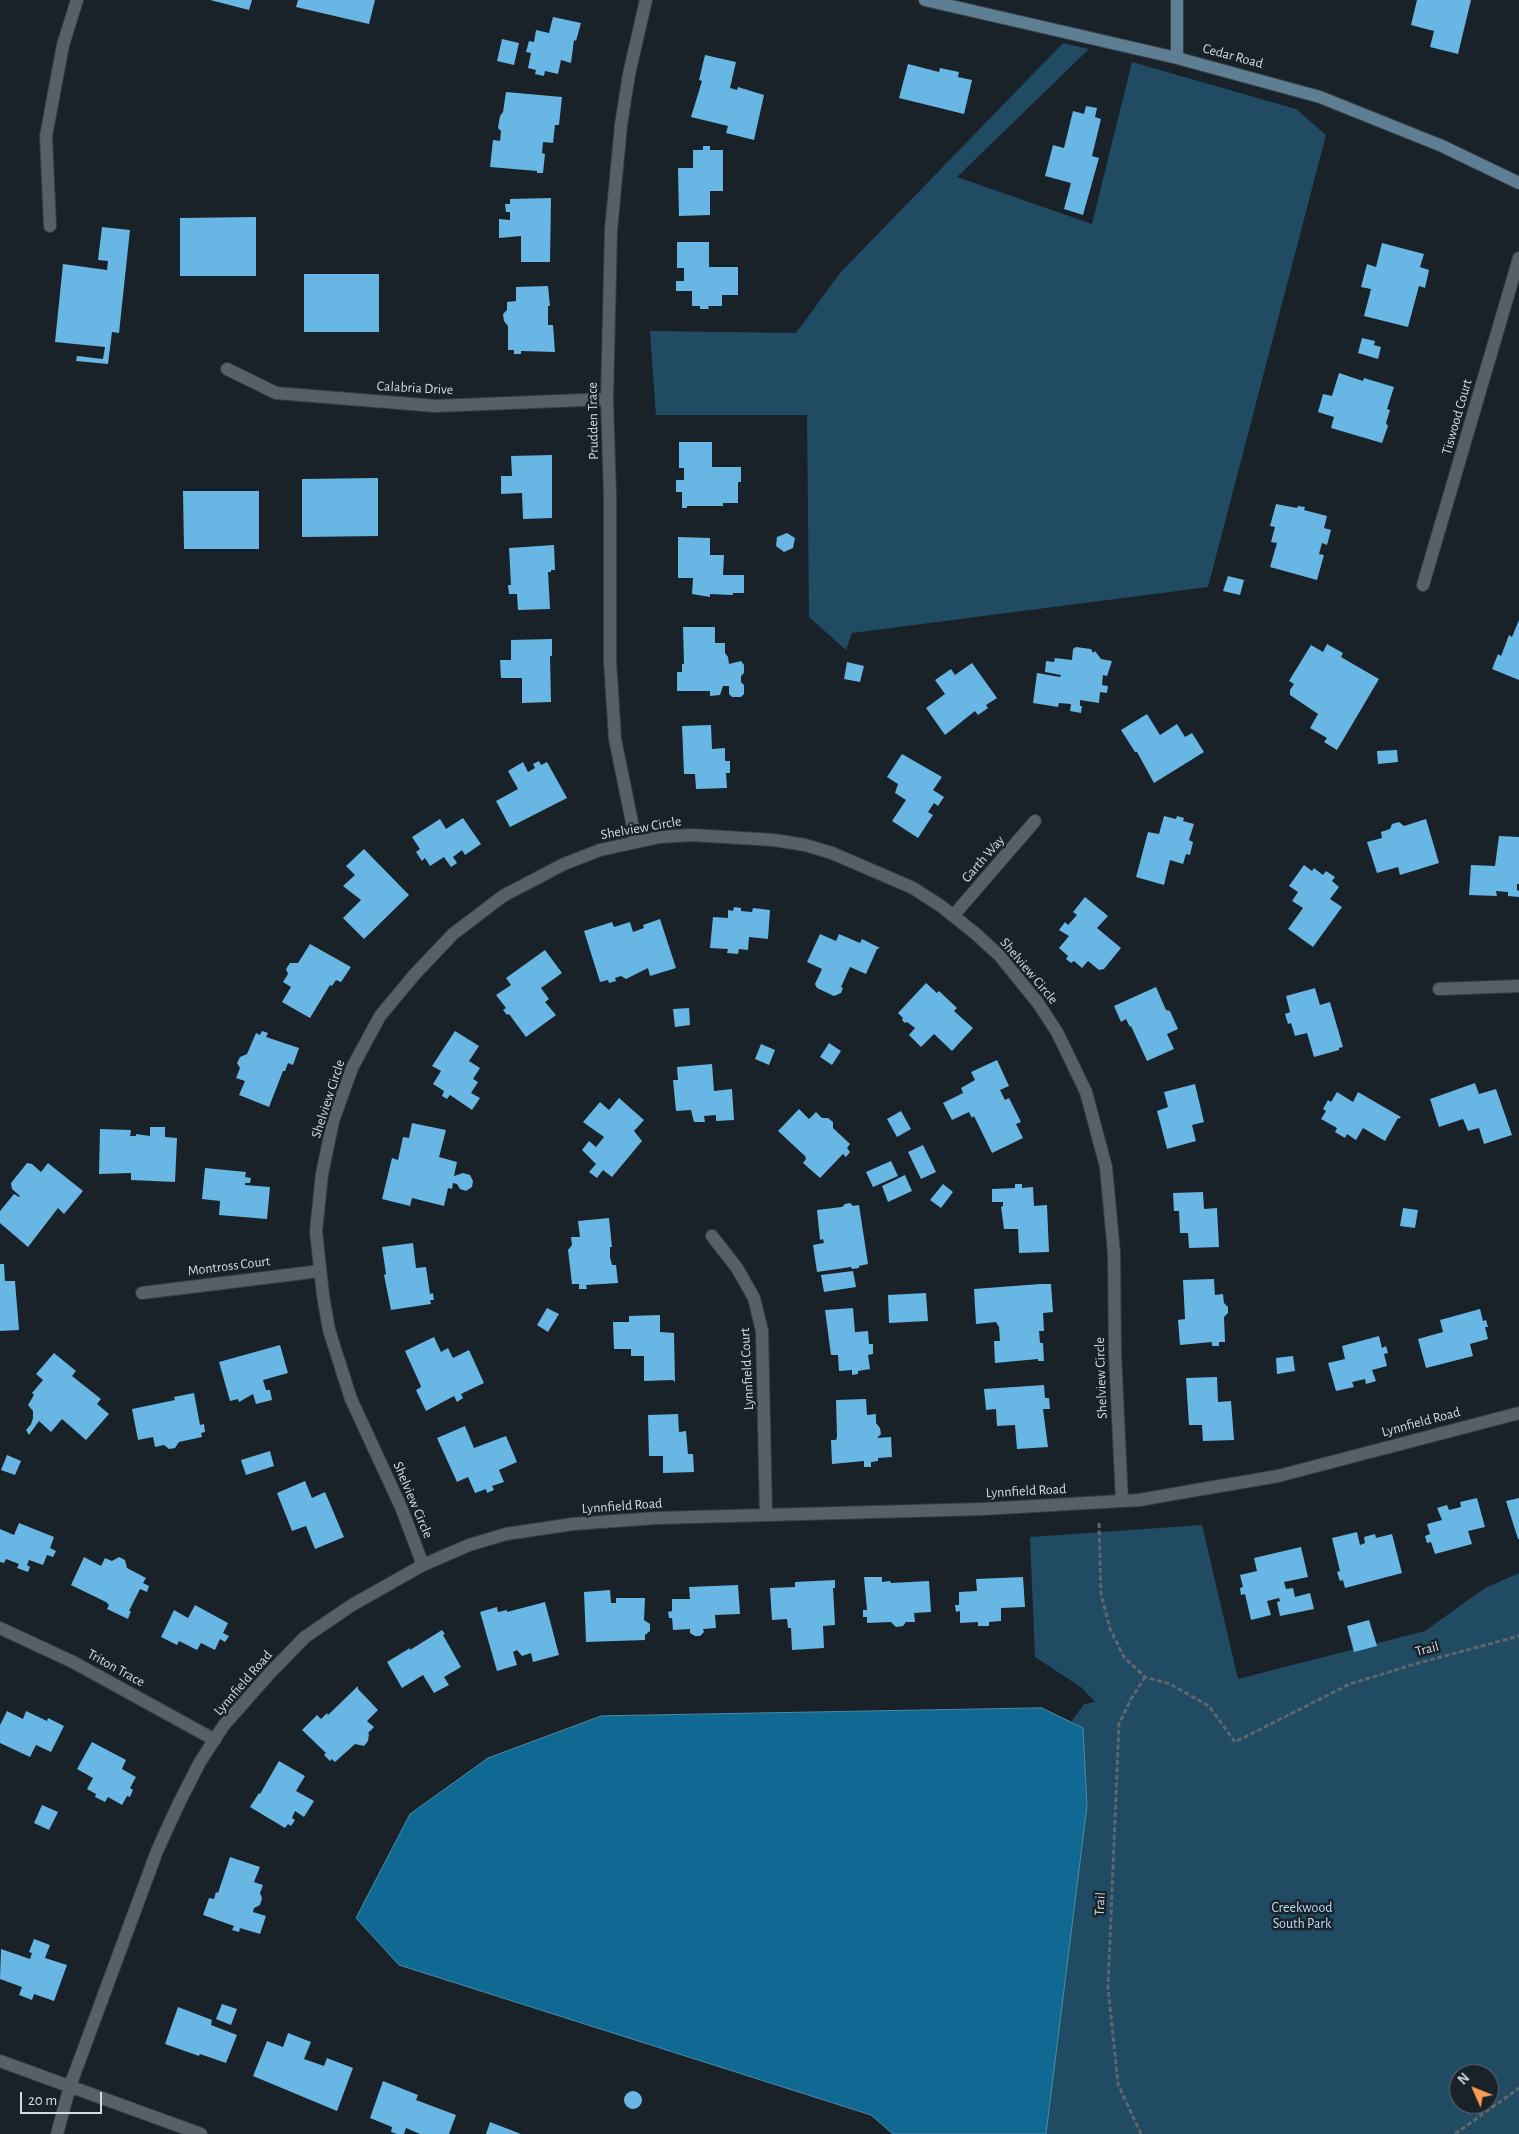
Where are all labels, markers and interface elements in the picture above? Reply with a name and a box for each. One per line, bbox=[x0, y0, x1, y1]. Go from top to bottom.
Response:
street label: Cedar Road bbox=[1201, 40, 1265, 72]
street label: Tiswood Court bbox=[1438, 377, 1476, 457]
street label: Calabria Drive bbox=[376, 378, 454, 398]
street label: Prudden Trace bbox=[584, 382, 602, 460]
street label: Shelview Circle bbox=[599, 813, 683, 843]
street label: Garth Way bbox=[958, 832, 1008, 886]
street label: Shelview Circle bbox=[996, 934, 1062, 1008]
street label: Shelview Circle bbox=[307, 1058, 349, 1140]
street label: Montross Court bbox=[187, 1253, 271, 1279]
street label: Lynnfield Court bbox=[736, 1327, 758, 1411]
street label: Shelview Circle bbox=[1091, 1337, 1111, 1419]
street label: Lynnfield Road bbox=[1380, 1403, 1462, 1441]
street label: Shelview Circle bbox=[389, 1459, 437, 1541]
street label: Lynnfield Road bbox=[985, 1480, 1067, 1502]
street label: Lynnfield Road bbox=[581, 1495, 663, 1517]
street label: Trail bbox=[1413, 1638, 1441, 1660]
street label: Triton Trace bbox=[84, 1645, 148, 1691]
street label: Lynnfield Road bbox=[210, 1647, 276, 1719]
street label: Trail bbox=[1091, 1892, 1109, 1916]
park label: Creekwood South Park bbox=[1271, 1900, 1333, 1932]
north arrow bbox=[1449, 2064, 1499, 2114]
text: N bbox=[1456, 2071, 1472, 2088]
scale bar bbox=[22, 2082, 105, 2114]
text: 20 m bbox=[28, 2093, 57, 2108]

